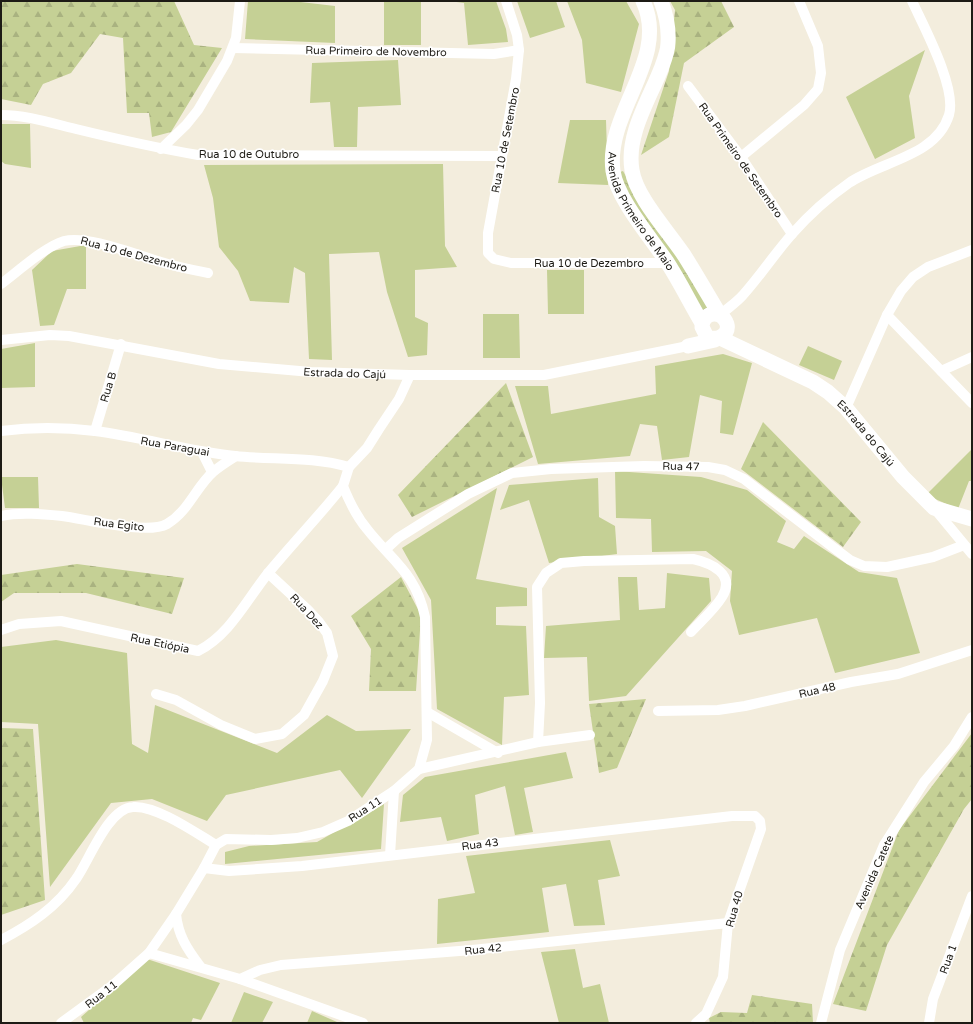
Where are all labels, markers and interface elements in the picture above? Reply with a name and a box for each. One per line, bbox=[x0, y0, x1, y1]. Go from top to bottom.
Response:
street label: Rua Primeiro de Novembro bbox=[305, 44, 447, 59]
street label: Rua 10 de Setembro bbox=[489, 86, 522, 194]
street label: Rua Primeiro de Setembro bbox=[696, 100, 786, 221]
street label: Rua 10 de Outubro bbox=[199, 148, 300, 161]
street label: Avenida Primeiro de Maio bbox=[605, 151, 677, 273]
street label: Rua 10 de Dezembro bbox=[79, 234, 189, 275]
street label: Rua 10 de Dezembro bbox=[534, 257, 644, 270]
street label: Estrada do Cajú bbox=[303, 365, 386, 381]
street label: Rua B bbox=[98, 370, 119, 404]
street label: Estrada do Cajú bbox=[834, 397, 897, 469]
street label: Rua Paraguai bbox=[139, 434, 210, 459]
street label: Rua 47 bbox=[662, 460, 700, 473]
street label: Rua Egito bbox=[93, 515, 145, 534]
street label: Rua Dez bbox=[287, 591, 327, 632]
street label: Rua Etiópia bbox=[129, 631, 191, 656]
street label: Rua 48 bbox=[797, 680, 837, 701]
street label: Rua 11 bbox=[346, 794, 384, 825]
street label: Avenida Catete bbox=[852, 833, 897, 911]
street label: Rua 43 bbox=[461, 836, 499, 853]
street label: Rua 40 bbox=[723, 889, 746, 929]
street label: Rua 42 bbox=[464, 941, 502, 958]
street label: Rua 1 bbox=[937, 943, 960, 976]
street label: Rua 11 bbox=[83, 978, 120, 1011]

